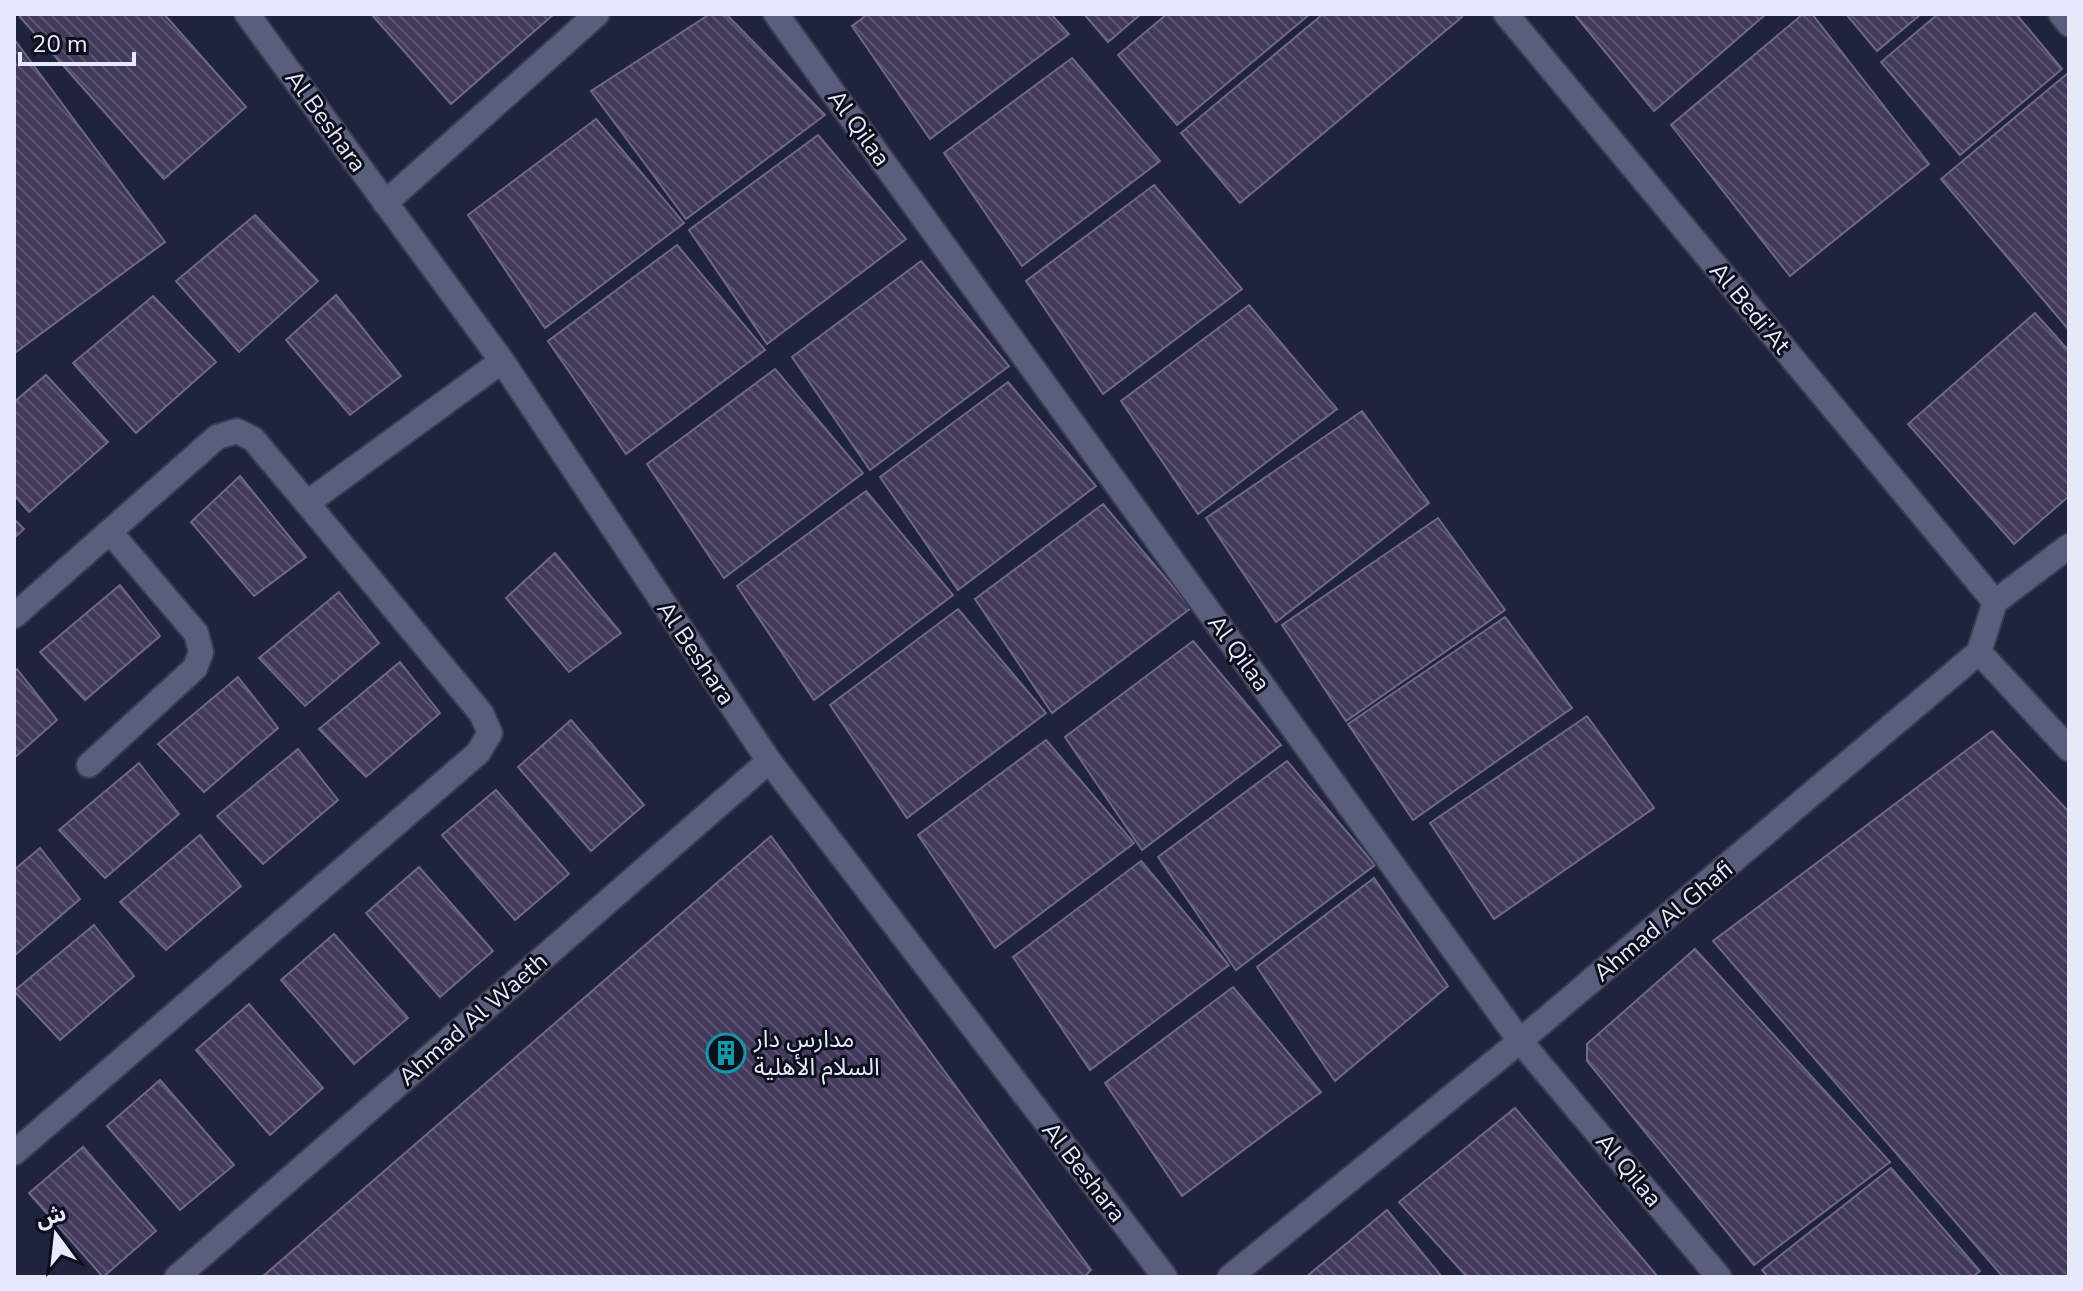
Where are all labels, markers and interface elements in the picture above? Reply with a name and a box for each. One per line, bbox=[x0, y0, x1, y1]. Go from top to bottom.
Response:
scale bar bbox=[20, 16, 134, 66]
text: 20 m bbox=[32, 28, 88, 60]
street label: Al Beshara bbox=[278, 64, 374, 178]
street label: Al Qilaa bbox=[820, 83, 898, 173]
street label: Al Bedi'At bbox=[1702, 255, 1798, 361]
street label: Al Beshara bbox=[650, 595, 742, 711]
street label: Al Qilaa bbox=[1200, 608, 1278, 698]
street label: Ahmad Al Ghafi bbox=[1587, 853, 1739, 989]
street label: Ahmad Al Waeth bbox=[392, 945, 554, 1093]
place label: مدارس دار السلام الأهلية bbox=[753, 1023, 880, 1085]
building icon: مدارس دار السلام الأهلية bbox=[705, 1032, 747, 1074]
street label: Al Beshara bbox=[1035, 1115, 1133, 1229]
street label: Al Qilaa bbox=[1589, 1126, 1669, 1214]
north arrow bbox=[16, 1195, 96, 1275]
text: ش bbox=[33, 1198, 70, 1235]

